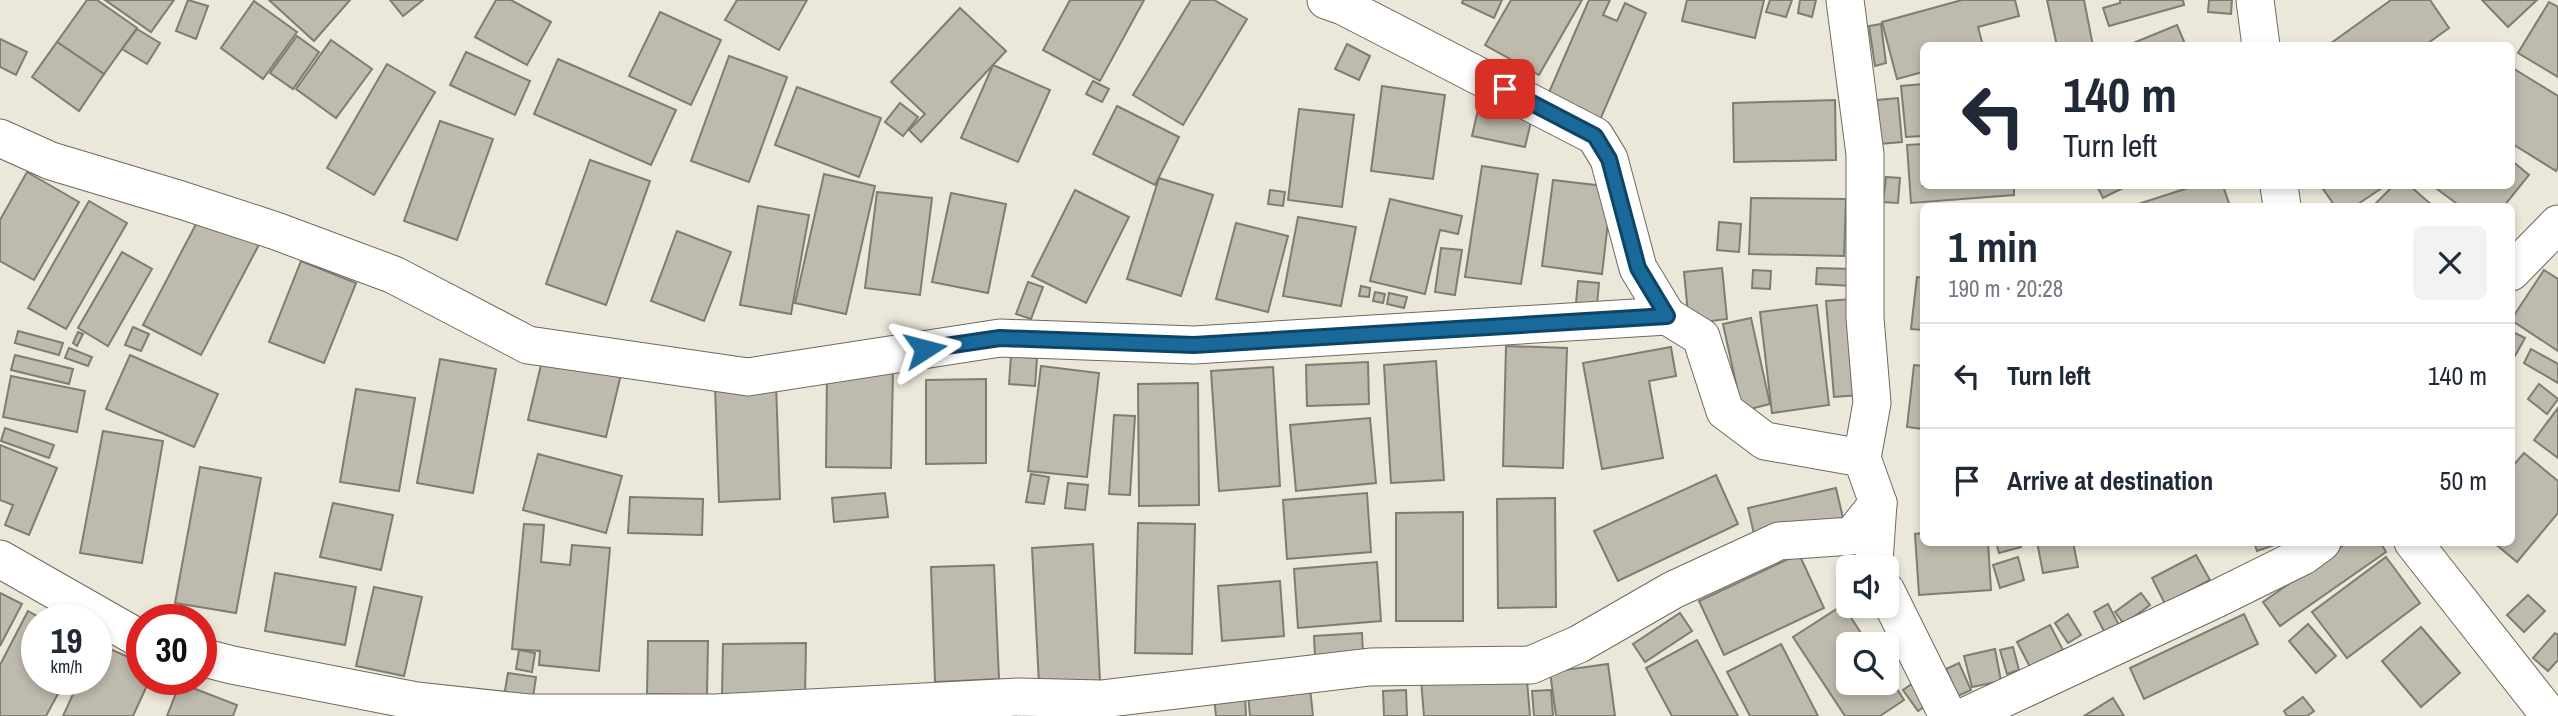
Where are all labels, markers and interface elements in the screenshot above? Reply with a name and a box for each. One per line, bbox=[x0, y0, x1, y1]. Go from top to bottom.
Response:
pin bbox=[1475, 59, 1535, 119]
text: 140 m bbox=[2063, 61, 2177, 127]
icon: arrive bbox=[1486, 70, 1524, 108]
icon: left bbox=[1948, 70, 2039, 161]
text: Turn left bbox=[2063, 124, 2157, 167]
text: 1 min bbox=[1948, 219, 2038, 275]
button: close bbox=[2413, 226, 2487, 300]
text: 190 m · 20:28 bbox=[1948, 273, 2063, 304]
position arrow bbox=[888, 312, 962, 386]
icon: left bbox=[1948, 357, 1986, 395]
text: Turn left bbox=[2007, 358, 2091, 393]
text: 140 m bbox=[2428, 358, 2487, 393]
icon: arrive bbox=[1948, 462, 1986, 500]
text: Arrive at destination bbox=[2007, 463, 2213, 498]
text: 50 m bbox=[2440, 463, 2487, 498]
map controls bbox=[1836, 555, 1899, 695]
button: sound bbox=[1836, 555, 1899, 618]
speed limit sign: 30 bbox=[126, 604, 217, 695]
text: 19 bbox=[51, 617, 82, 664]
button: search bbox=[1836, 632, 1899, 695]
text: km/h bbox=[51, 654, 83, 679]

